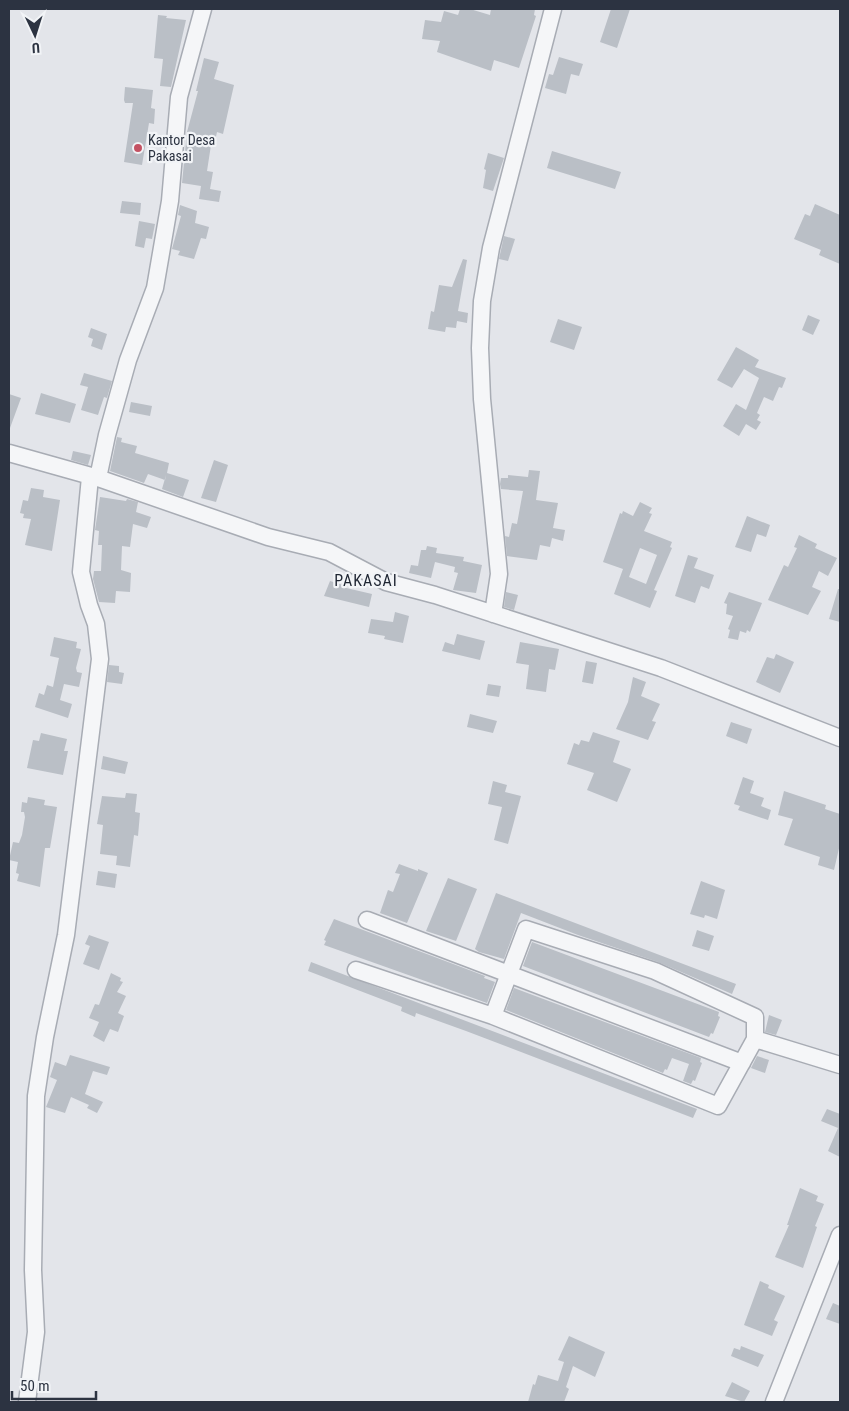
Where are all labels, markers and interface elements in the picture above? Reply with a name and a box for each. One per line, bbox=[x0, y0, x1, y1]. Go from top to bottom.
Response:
north arrow bbox=[10, 10, 60, 60]
text: U bbox=[31, 40, 40, 56]
place label: Kantor Desa Pakasai bbox=[148, 132, 215, 164]
marker: Kantor Desa Pakasai bbox=[132, 142, 144, 154]
district label: PAKASAI bbox=[334, 571, 398, 590]
scale bar bbox=[12, 1368, 96, 1400]
text: 50 m bbox=[20, 1377, 50, 1395]

